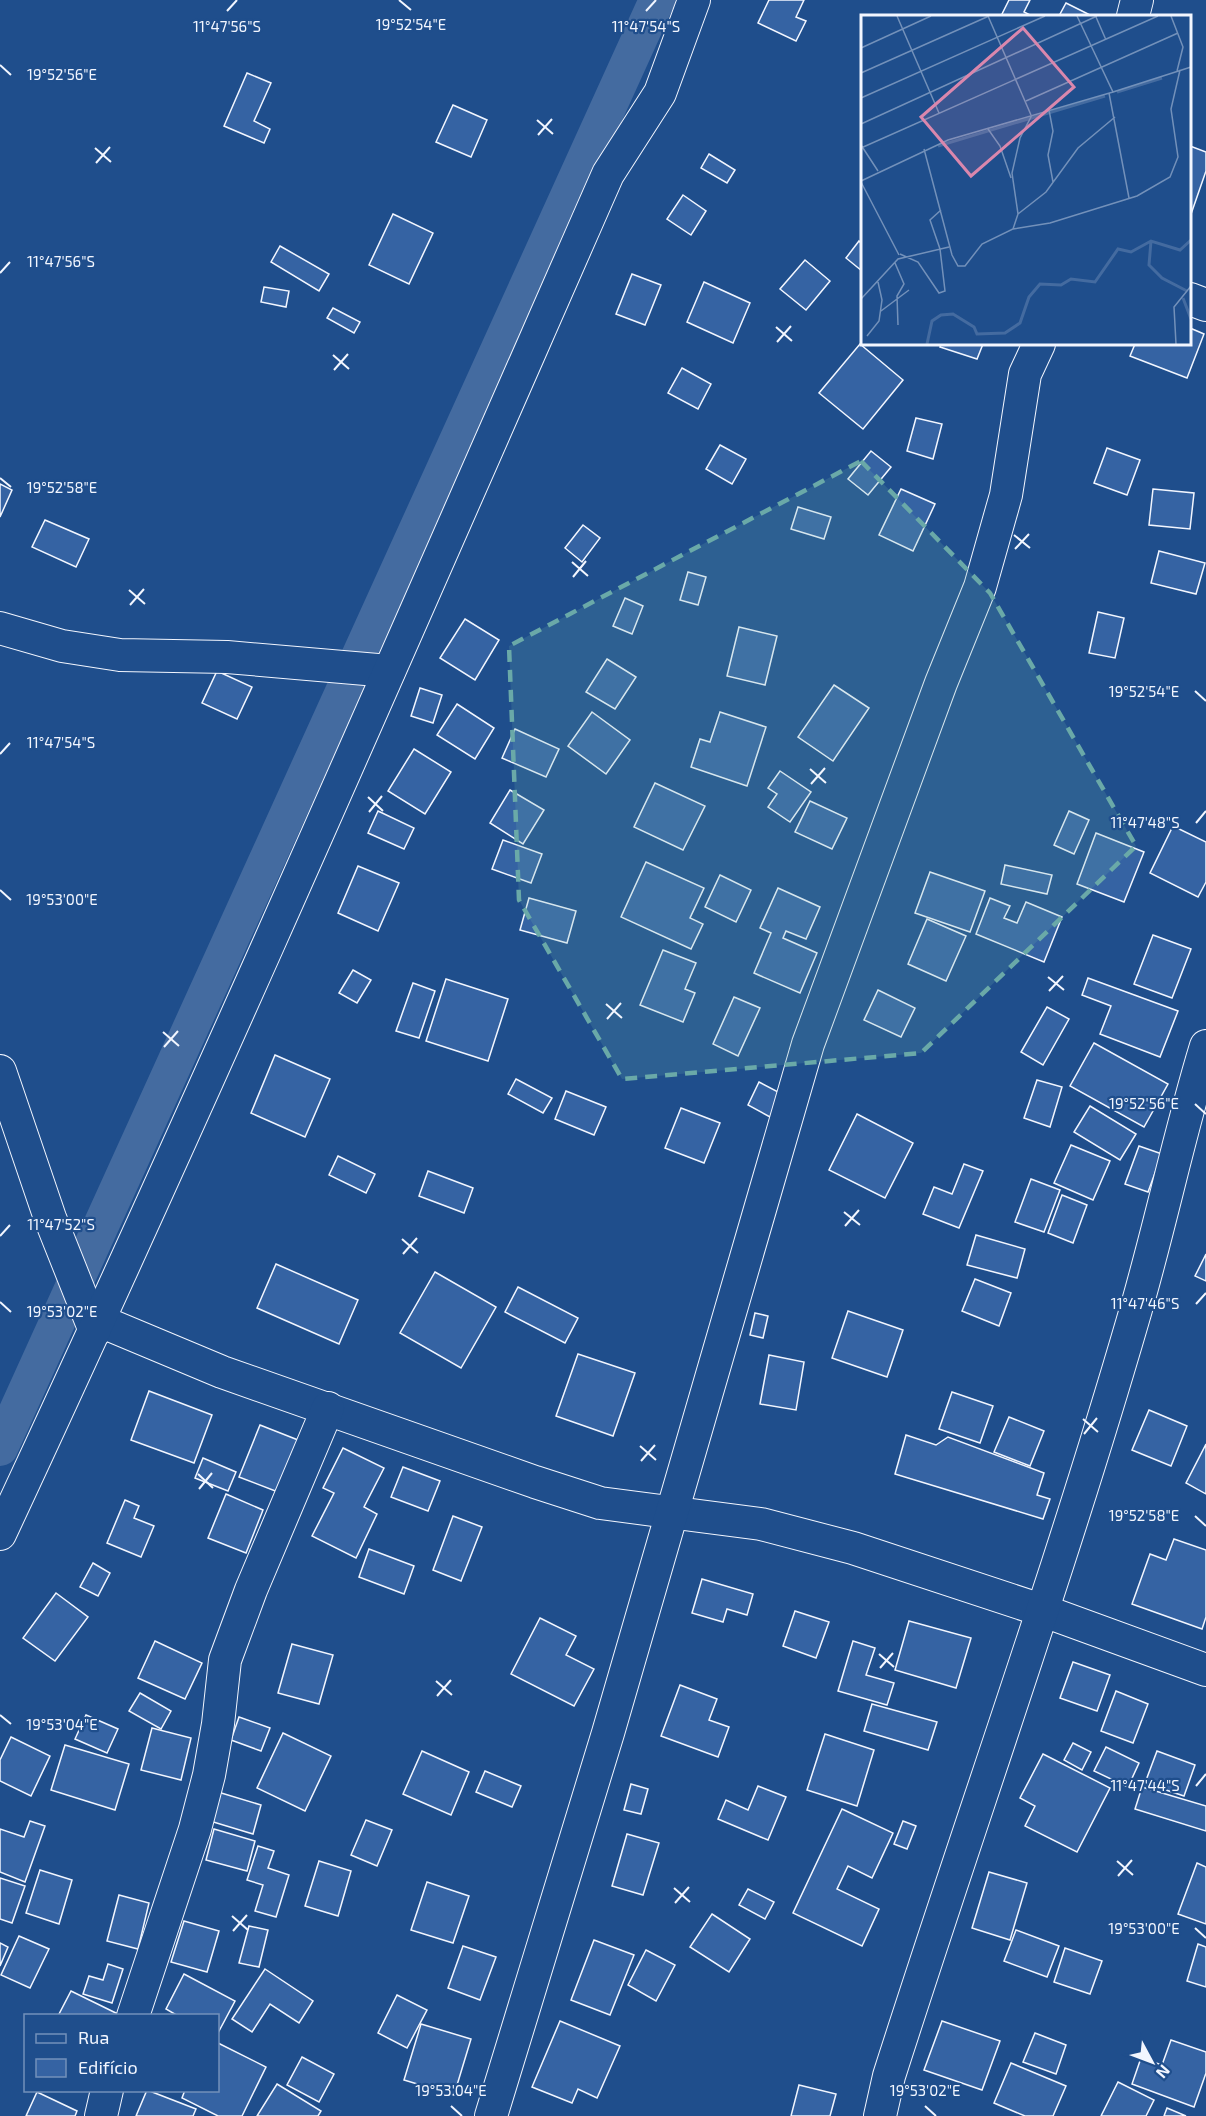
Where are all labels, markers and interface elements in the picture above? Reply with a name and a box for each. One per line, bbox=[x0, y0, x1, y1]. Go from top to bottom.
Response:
text: 19°52'54"E bbox=[376, 15, 446, 33]
inset map bbox=[861, 15, 1191, 345]
text: 11°47'56"S bbox=[193, 17, 261, 35]
text: 11°47'54"S bbox=[612, 17, 680, 35]
text: 19°52'56"E bbox=[27, 65, 97, 83]
text: 11°47'56"S bbox=[27, 252, 95, 270]
text: 19°52'58"E bbox=[27, 478, 97, 496]
text: 19°52'54"E bbox=[1109, 682, 1179, 700]
text: 11°47'54"S bbox=[27, 733, 95, 751]
text: 11°47'48"S bbox=[1110, 813, 1180, 831]
text: 19°53'00"E bbox=[26, 890, 98, 908]
text: 19°52'56"E bbox=[1109, 1094, 1179, 1112]
text: 11°47'52"S bbox=[27, 1215, 95, 1233]
text: 11°47'46"S bbox=[1111, 1294, 1179, 1312]
text: 19°53'02"E bbox=[27, 1302, 97, 1320]
text: 19°52'58"E bbox=[1109, 1506, 1179, 1524]
text: 19°53'04"E bbox=[26, 1715, 98, 1733]
text: 11°47'44"S bbox=[1110, 1776, 1180, 1794]
text: 19°53'00"E bbox=[1108, 1919, 1180, 1937]
legend bbox=[24, 2014, 219, 2092]
text: Rua bbox=[78, 2026, 109, 2048]
north arrow bbox=[1122, 2032, 1182, 2092]
text: Edifício bbox=[78, 2056, 138, 2078]
text: N bbox=[1153, 2062, 1175, 2083]
text: 19°53'04"E bbox=[415, 2081, 487, 2099]
text: 19°53'02"E bbox=[890, 2081, 960, 2099]

